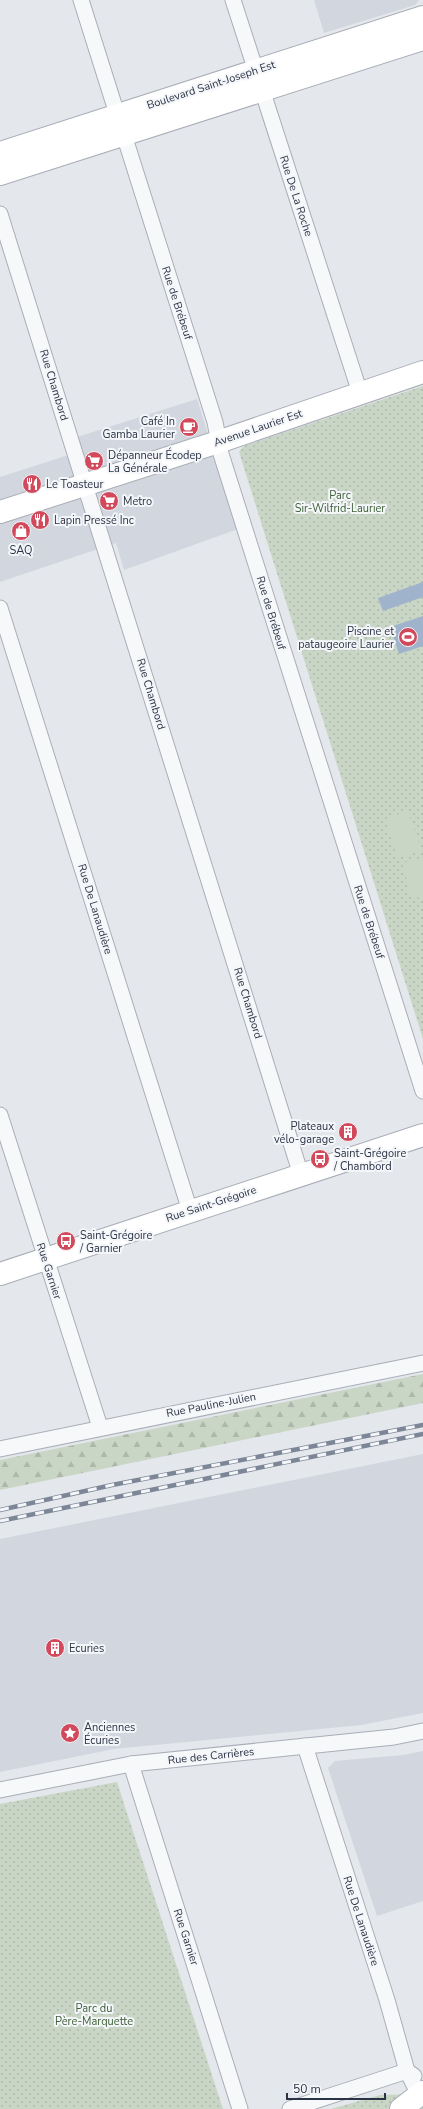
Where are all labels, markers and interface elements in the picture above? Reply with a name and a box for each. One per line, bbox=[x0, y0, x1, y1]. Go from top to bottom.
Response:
street label: Boulevard Saint-Joseph Est bbox=[145, 57, 277, 113]
street label: Rue De La Roche bbox=[276, 154, 316, 239]
street label: Rue de Brébeuf bbox=[158, 264, 196, 342]
street label: Rue Chambord bbox=[36, 347, 72, 423]
street label: Avenue Laurier Est bbox=[212, 406, 304, 450]
place label: Café In Gamba Laurier bbox=[102, 414, 175, 442]
cafe icon: Café In Gamba Laurier bbox=[178, 416, 200, 438]
place label: Dépanneur Écodep La Générale bbox=[108, 447, 202, 476]
supermarket icon: Dépanneur Écodep La Générale bbox=[83, 450, 105, 472]
restaurant icon: Le Toasteur bbox=[21, 473, 43, 495]
place label: Le Toasteur bbox=[46, 477, 103, 492]
park label: Parc Sir-Wilfrid-Laurier bbox=[295, 488, 385, 516]
supermarket icon: Metro bbox=[98, 490, 120, 512]
place label: Metro bbox=[123, 494, 152, 509]
restaurant icon: Lapin Pressé Inc bbox=[29, 509, 51, 531]
place label: Lapin Pressé Inc bbox=[54, 513, 134, 528]
shop icon: SAQ bbox=[10, 520, 32, 542]
place label: SAQ bbox=[9, 543, 33, 558]
street label: Rue de Brébeuf bbox=[253, 574, 289, 652]
place label: Piscine et pataugeoire Laurier bbox=[298, 624, 394, 652]
sports icon: Piscine et pataugeoire Laurier bbox=[397, 626, 419, 648]
street label: Rue Chambord bbox=[133, 656, 169, 732]
street label: Rue De Lanaudière bbox=[74, 862, 116, 956]
street label: Rue de Brébeuf bbox=[350, 883, 388, 961]
street label: Rue Chambord bbox=[230, 965, 266, 1041]
place label: Plateaux vélo-garage bbox=[274, 1119, 334, 1147]
building icon: Plateaux vélo-garage bbox=[337, 1121, 359, 1143]
place label: Saint-Grégoire / Chambord bbox=[333, 1146, 406, 1174]
bus stop icon: Saint-Grégoire / Chambord bbox=[309, 1148, 331, 1170]
street label: Rue Saint-Grégoire bbox=[164, 1182, 258, 1226]
place label: Saint-Grégoire / Garnier bbox=[79, 1228, 152, 1256]
bus stop icon: Saint-Grégoire / Garnier bbox=[55, 1230, 77, 1252]
street label: Rue Garnier bbox=[33, 1241, 65, 1301]
street label: Rue Pauline-Julien bbox=[165, 1389, 257, 1421]
building icon: Ecuries bbox=[44, 1637, 66, 1659]
place label: Ecuries bbox=[69, 1641, 104, 1656]
place label: Anciennes Écuries bbox=[84, 1720, 135, 1748]
place icon: Anciennes Écuries bbox=[59, 1722, 81, 1744]
street label: Rue des Carrières bbox=[167, 1744, 255, 1768]
street label: Rue De Lanaudière bbox=[339, 1874, 383, 1968]
street label: Rue Garnier bbox=[170, 1907, 202, 1967]
park label: Parc du Père-Marquette bbox=[55, 2001, 133, 2029]
scale bar bbox=[287, 2075, 385, 2101]
text: 50 m bbox=[293, 2081, 321, 2097]

